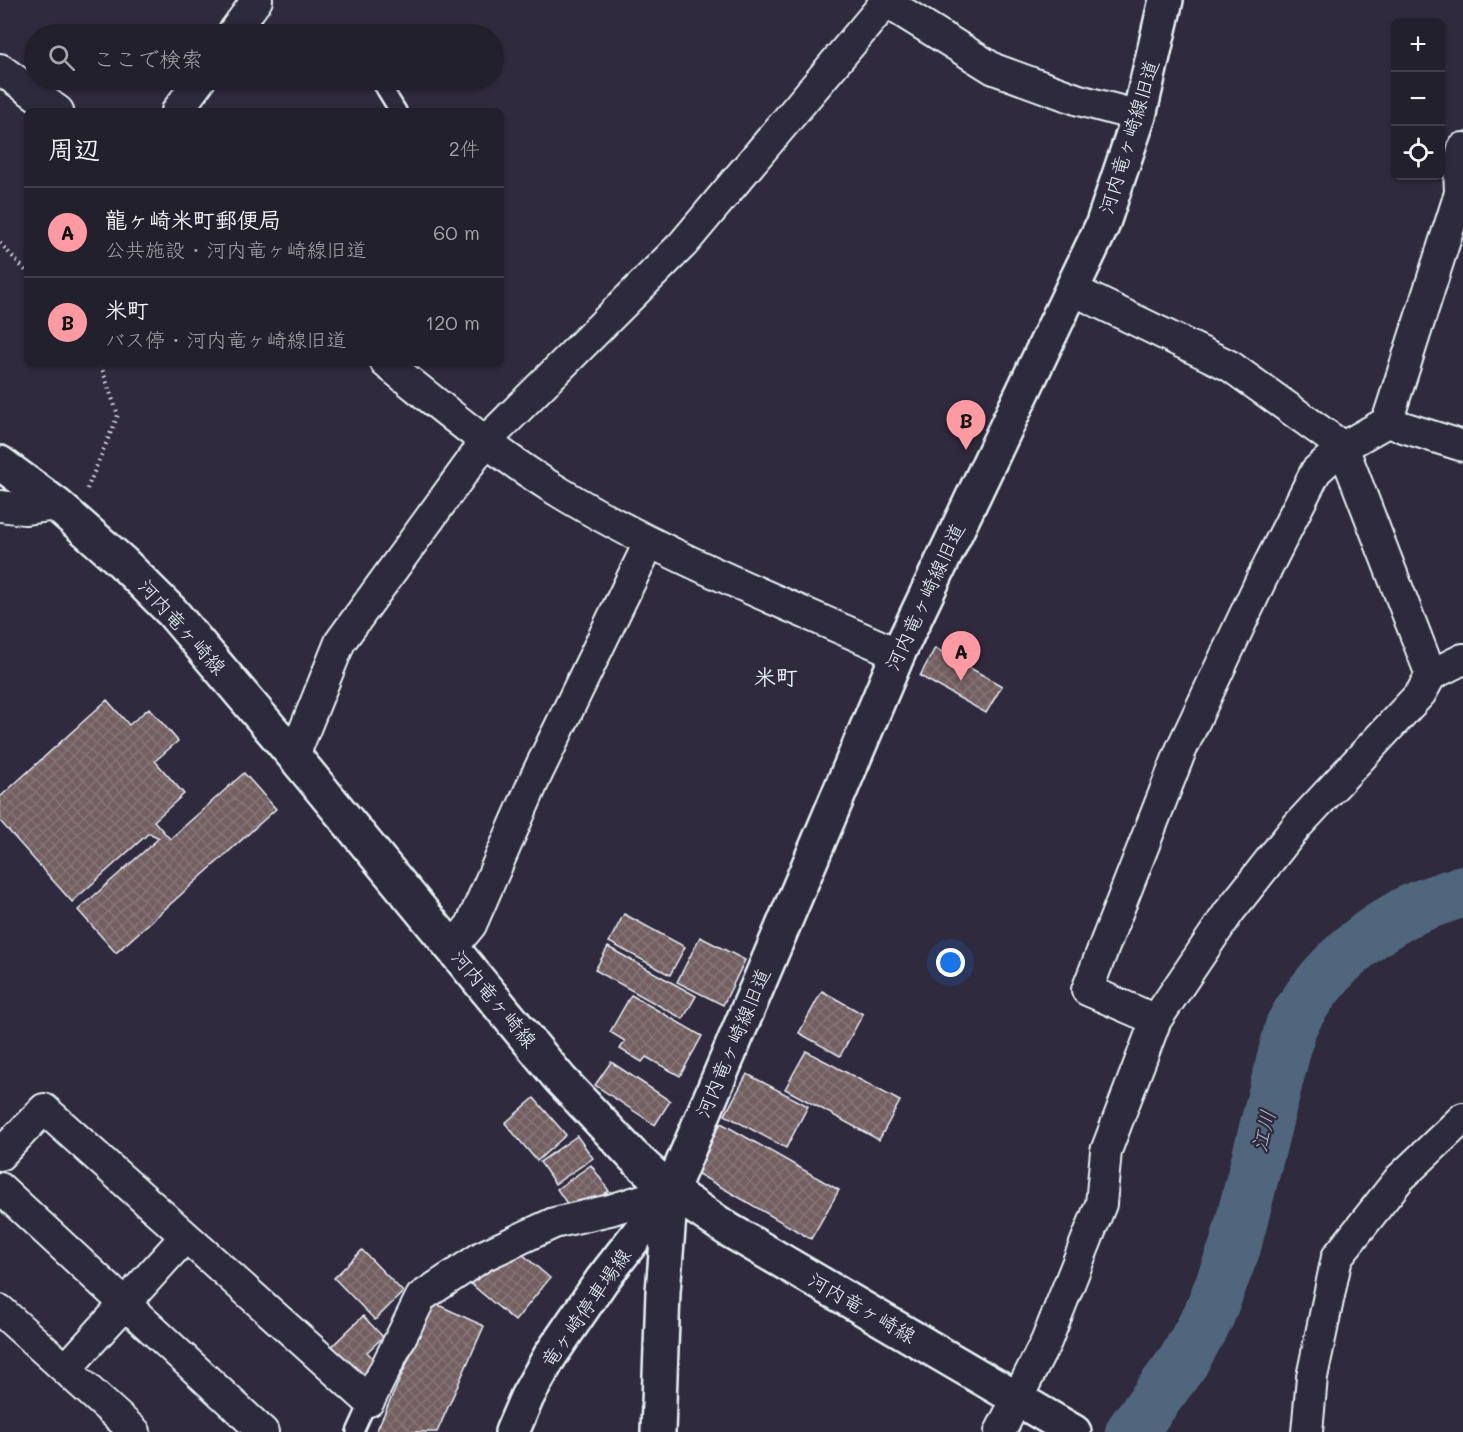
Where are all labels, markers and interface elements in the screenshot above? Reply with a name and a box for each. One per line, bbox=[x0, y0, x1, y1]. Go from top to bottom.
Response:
map controls bbox=[1391, 18, 1445, 180]
button: + bbox=[1391, 18, 1445, 72]
search box bbox=[24, 24, 504, 90]
icon: search bbox=[45, 41, 78, 74]
text: ここで検索 bbox=[93, 44, 203, 73]
street label: 河内竜ヶ崎線旧道 bbox=[1092, 56, 1164, 217]
button: − bbox=[1391, 72, 1445, 126]
button: locate bbox=[1391, 126, 1445, 180]
text: 周辺 bbox=[48, 132, 100, 166]
text: 2件 bbox=[449, 135, 480, 161]
text: 龍ヶ崎米町郵便局 bbox=[105, 205, 281, 234]
text: A bbox=[61, 219, 74, 245]
text: 60 m bbox=[433, 219, 480, 245]
text: 公共施設 · 河内竜ヶ崎線旧道 bbox=[105, 236, 367, 262]
text: 米町 bbox=[105, 295, 149, 324]
text: B bbox=[61, 309, 74, 335]
text: 120 m bbox=[425, 309, 480, 335]
text: バス停 · 河内竜ヶ崎線旧道 bbox=[105, 326, 347, 352]
pin: B bbox=[946, 400, 986, 450]
street label: 河内竜ヶ崎線旧道 bbox=[879, 519, 970, 675]
street label: 河内竜ヶ崎線 bbox=[133, 573, 233, 680]
pin: A bbox=[942, 632, 980, 681]
district label: 米町 bbox=[754, 662, 798, 691]
street label: 河内竜ヶ崎線 bbox=[446, 944, 543, 1053]
your location bbox=[936, 948, 965, 977]
street label: 河内竜ヶ崎線旧道 bbox=[689, 964, 775, 1121]
water label: 江川 bbox=[1244, 1107, 1281, 1154]
street label: 竜ヶ崎停車場線 bbox=[534, 1243, 636, 1372]
street label: 河内竜ヶ崎線 bbox=[804, 1266, 921, 1348]

